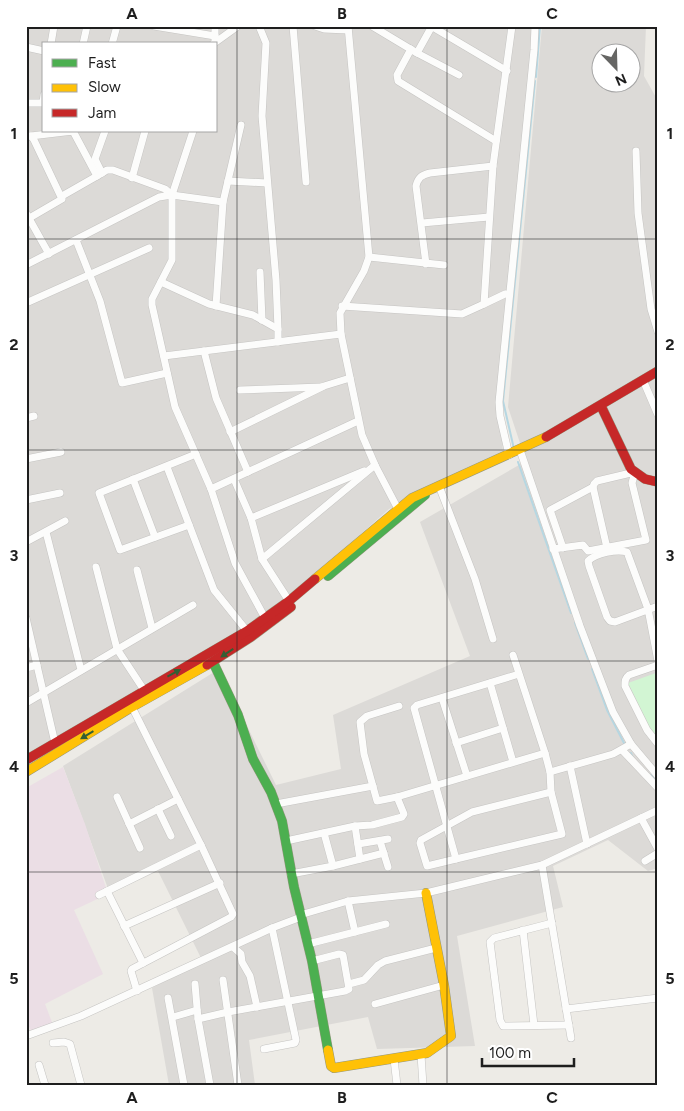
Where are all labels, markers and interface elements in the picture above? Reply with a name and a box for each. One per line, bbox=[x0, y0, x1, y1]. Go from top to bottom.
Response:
text: A bbox=[126, 4, 138, 23]
text: B bbox=[337, 4, 347, 23]
text: C bbox=[546, 4, 558, 23]
legend bbox=[42, 42, 218, 132]
north arrow bbox=[592, 42, 642, 92]
text: Fast bbox=[88, 54, 117, 72]
text: N bbox=[613, 70, 629, 89]
text: Slow bbox=[88, 78, 121, 96]
text: Jam bbox=[88, 104, 116, 122]
text: 1 bbox=[11, 124, 17, 143]
text: 1 bbox=[667, 124, 673, 143]
text: 2 bbox=[9, 335, 19, 354]
text: 2 bbox=[665, 335, 675, 354]
text: 3 bbox=[10, 546, 19, 565]
text: 3 bbox=[666, 546, 675, 565]
one-way arrow bbox=[220, 648, 234, 658]
one-way arrow bbox=[166, 669, 181, 677]
one-way arrow bbox=[80, 730, 93, 739]
text: 4 bbox=[9, 757, 19, 776]
text: 4 bbox=[665, 757, 675, 776]
text: 5 bbox=[9, 969, 19, 988]
text: 5 bbox=[665, 969, 675, 988]
scale bar bbox=[482, 1036, 574, 1068]
text: 100 m bbox=[489, 1044, 531, 1062]
text: A bbox=[126, 1088, 138, 1107]
text: B bbox=[337, 1088, 347, 1107]
text: C bbox=[546, 1088, 558, 1107]

